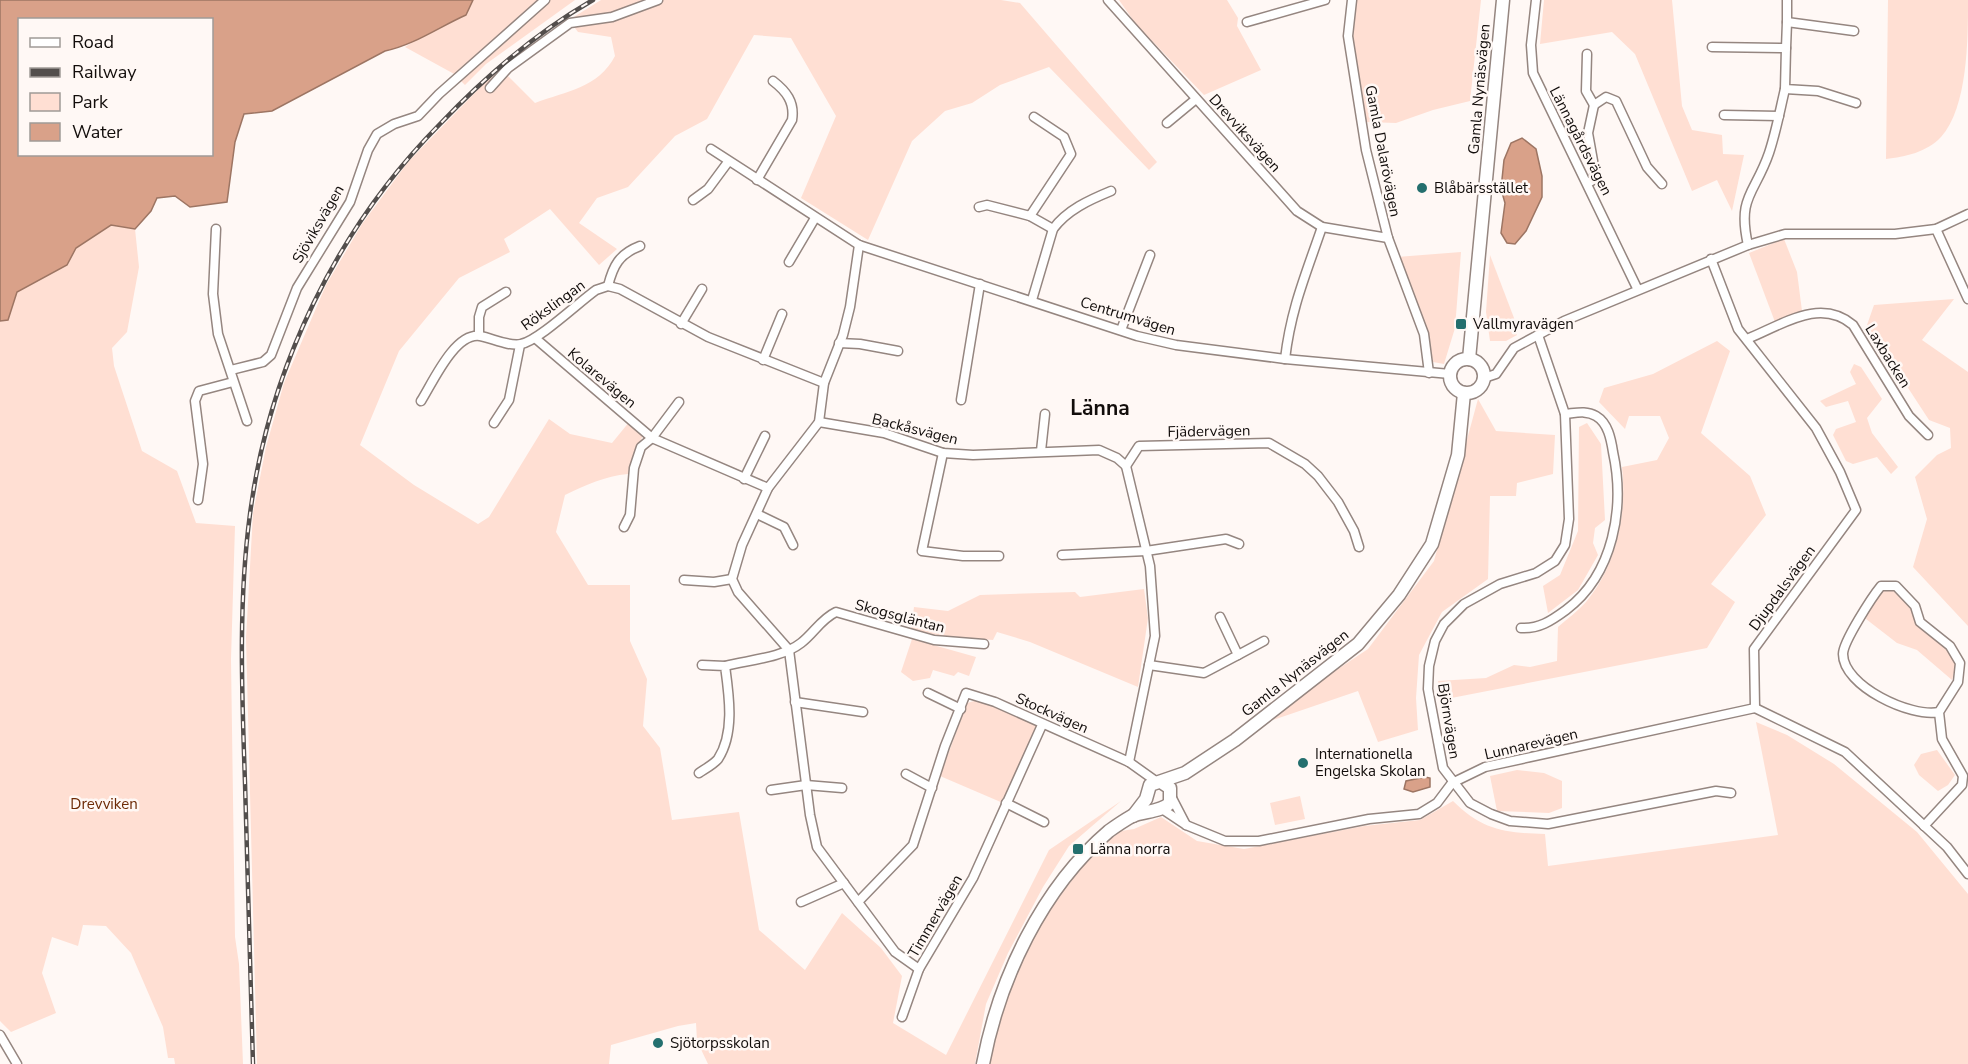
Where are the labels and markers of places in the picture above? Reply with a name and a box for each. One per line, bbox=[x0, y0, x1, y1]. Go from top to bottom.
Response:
place label: Blåbärsstället bbox=[1434, 178, 1529, 198]
marker: Blåbärsstället bbox=[1415, 181, 1429, 195]
place label: Vallmyravägen bbox=[1472, 314, 1574, 334]
marker: Vallmyravägen bbox=[1454, 317, 1468, 331]
place label: Internationella Engelska Skolan bbox=[1315, 744, 1426, 781]
marker: Internationella Engelska Skolan bbox=[1296, 756, 1310, 770]
place label: Länna norra bbox=[1090, 839, 1170, 859]
marker: Länna norra bbox=[1071, 842, 1085, 856]
place label: Sjötorpsskolan bbox=[670, 1033, 770, 1053]
marker: Sjötorpsskolan bbox=[651, 1036, 665, 1050]

